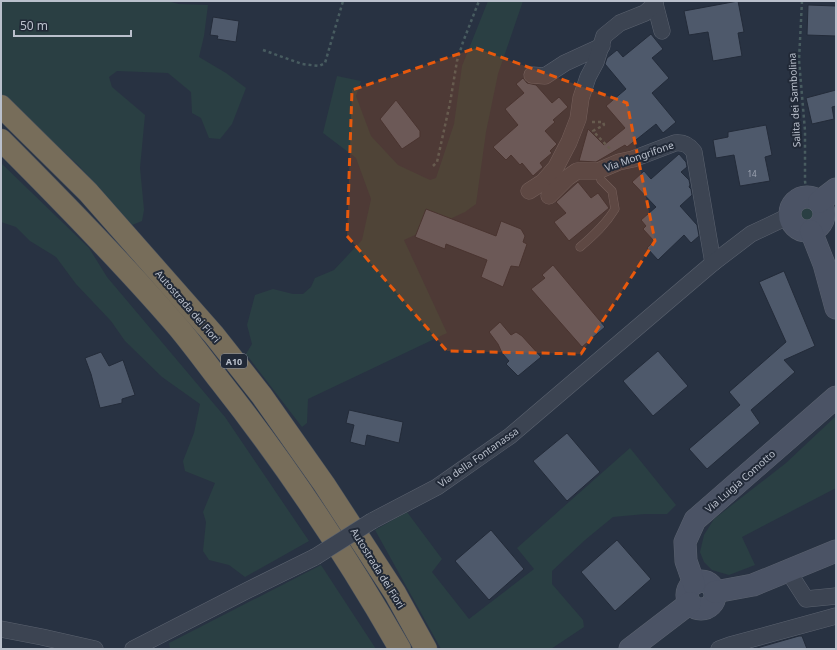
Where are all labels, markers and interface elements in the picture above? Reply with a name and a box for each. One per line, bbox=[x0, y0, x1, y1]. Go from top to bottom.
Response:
scale bar bbox=[14, 12, 131, 38]
text: 50 m bbox=[20, 17, 48, 34]
street label: Salita dei Sambolina bbox=[785, 52, 803, 148]
street label: Via Mongrifone bbox=[603, 138, 676, 174]
house number: 14 bbox=[747, 168, 757, 179]
street label: Autostrada dei Fiori bbox=[153, 267, 223, 345]
road number: A10 bbox=[221, 354, 247, 368]
street label: Via della Fontanassa bbox=[435, 424, 521, 490]
street label: Via Luigia Comotto bbox=[702, 447, 778, 515]
street label: Autostrada dei Fiori bbox=[348, 525, 408, 611]

